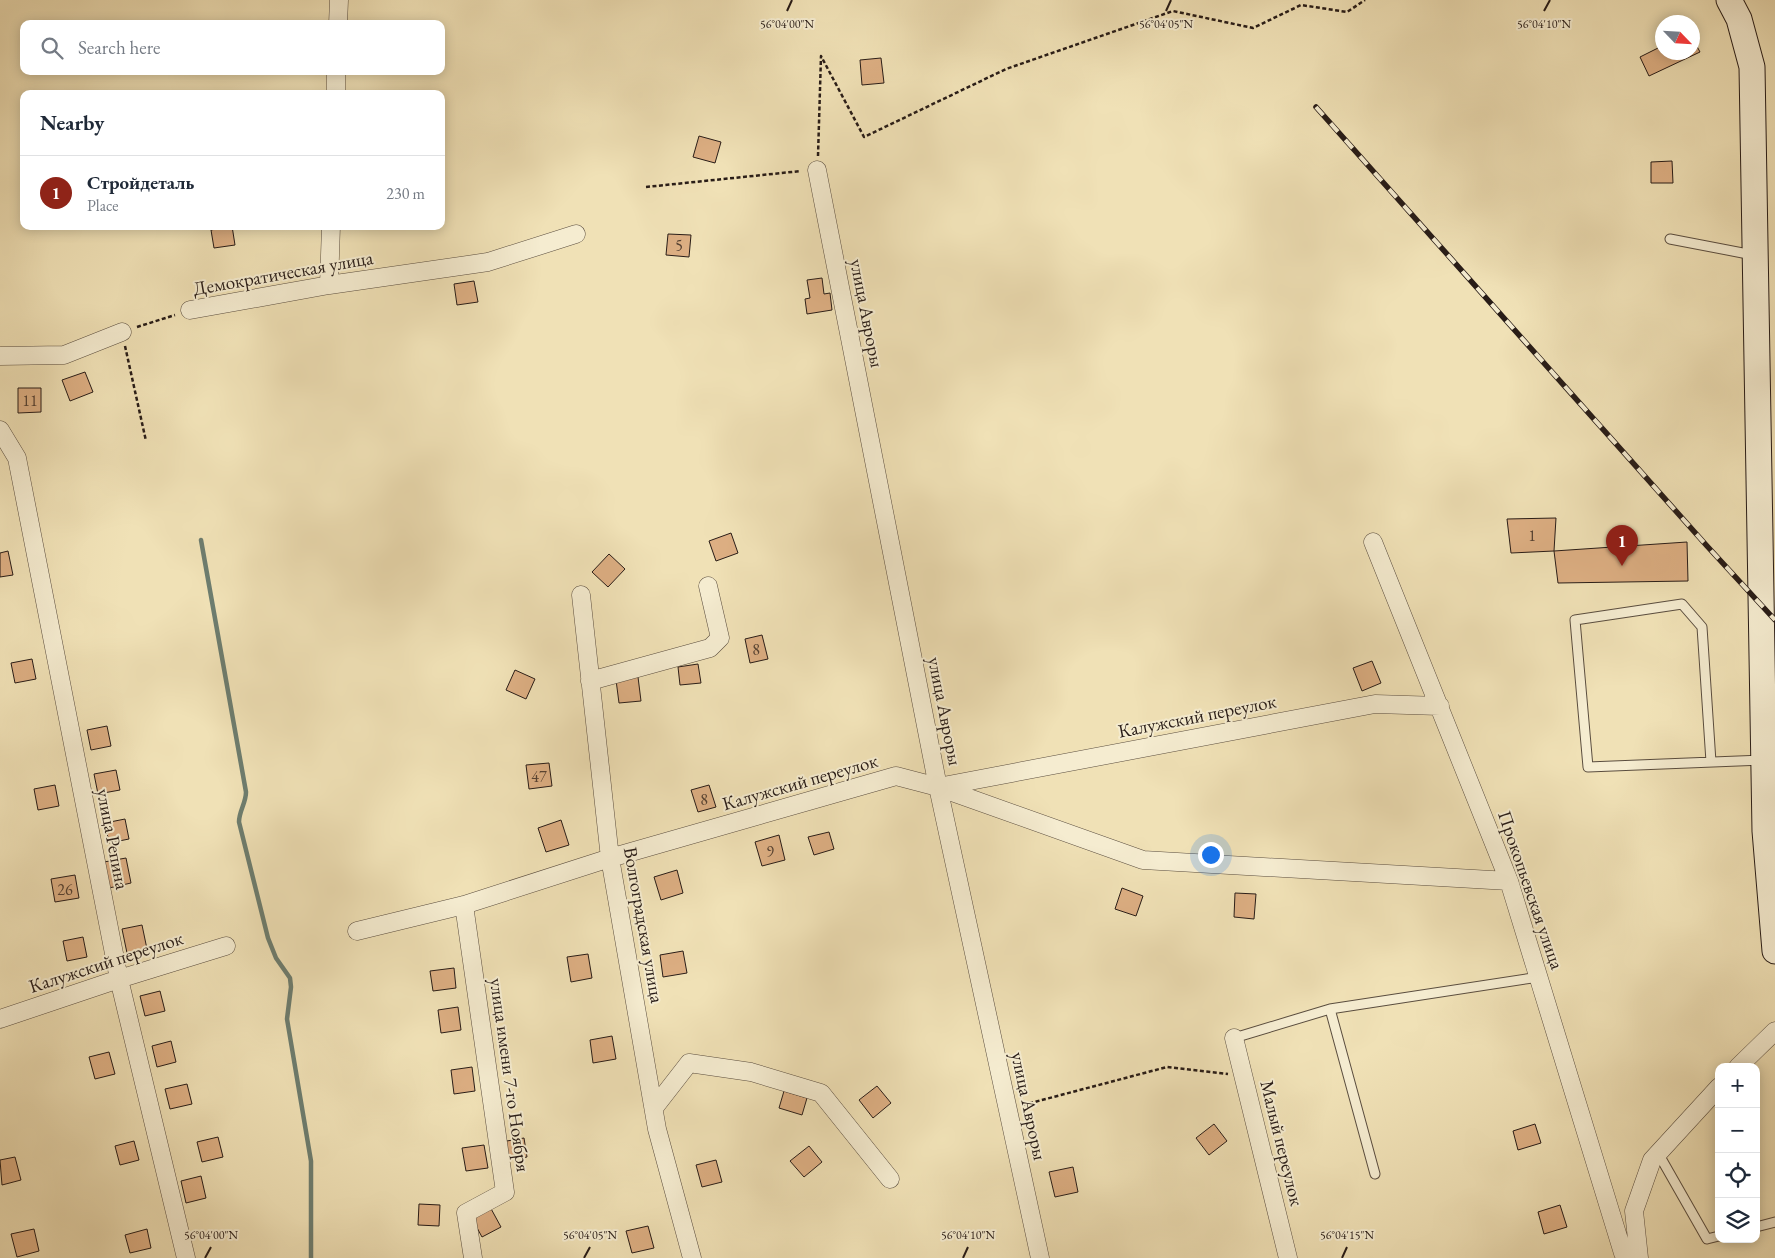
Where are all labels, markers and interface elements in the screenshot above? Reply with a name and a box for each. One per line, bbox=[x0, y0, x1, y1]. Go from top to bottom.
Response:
north arrow bbox=[1655, 15, 1700, 60]
text: 56°04'00"N bbox=[760, 16, 814, 32]
text: 56°04'05"N bbox=[1139, 16, 1193, 32]
text: 56°04'10"N bbox=[1517, 16, 1571, 32]
search box bbox=[20, 20, 445, 75]
icon: search bbox=[38, 34, 66, 62]
text: Search here bbox=[78, 35, 160, 60]
text: Nearby bbox=[40, 109, 104, 136]
text: Стройдеталь bbox=[87, 170, 194, 195]
text: 1 bbox=[52, 183, 60, 204]
text: 230 m bbox=[386, 183, 425, 204]
text: Place bbox=[87, 195, 119, 216]
house number: 5 bbox=[675, 235, 683, 256]
street label: Демократическая улица bbox=[191, 245, 375, 301]
street label: улица Авроры bbox=[844, 257, 890, 370]
house number: 11 bbox=[22, 390, 38, 411]
house number: 1 bbox=[1528, 525, 1536, 546]
pin: 1 bbox=[1606, 525, 1638, 566]
house number: 8 bbox=[752, 639, 760, 660]
street label: улица Авроры bbox=[922, 655, 968, 768]
street label: Калужский переулок bbox=[1116, 688, 1278, 744]
street label: Калужский переулок bbox=[719, 748, 881, 816]
house number: 47 bbox=[531, 766, 547, 787]
street label: улица Репина bbox=[91, 786, 135, 892]
house number: 8 bbox=[700, 789, 708, 810]
street label: Прокопьевская улица bbox=[1492, 807, 1570, 973]
house number: 9 bbox=[766, 841, 774, 862]
your location bbox=[1198, 842, 1224, 868]
street label: Волгоградская улица bbox=[618, 845, 670, 1006]
house number: 26 bbox=[57, 879, 73, 900]
street label: Калужский переулок bbox=[26, 925, 186, 999]
street label: улица имени 7-го Ноября bbox=[484, 976, 536, 1174]
street label: улица Авроры bbox=[1005, 1050, 1053, 1163]
map controls bbox=[1715, 1063, 1760, 1243]
button: + bbox=[1715, 1063, 1760, 1108]
street label: Малый переулок bbox=[1254, 1078, 1310, 1208]
button: − bbox=[1715, 1108, 1760, 1153]
button: locate bbox=[1715, 1153, 1760, 1198]
button: layers bbox=[1715, 1198, 1760, 1243]
text: 56°04'00"N bbox=[184, 1227, 238, 1243]
text: 56°04'05"N bbox=[563, 1227, 617, 1243]
text: 56°04'10"N bbox=[941, 1227, 995, 1243]
text: 56°04'15"N bbox=[1320, 1227, 1374, 1243]

